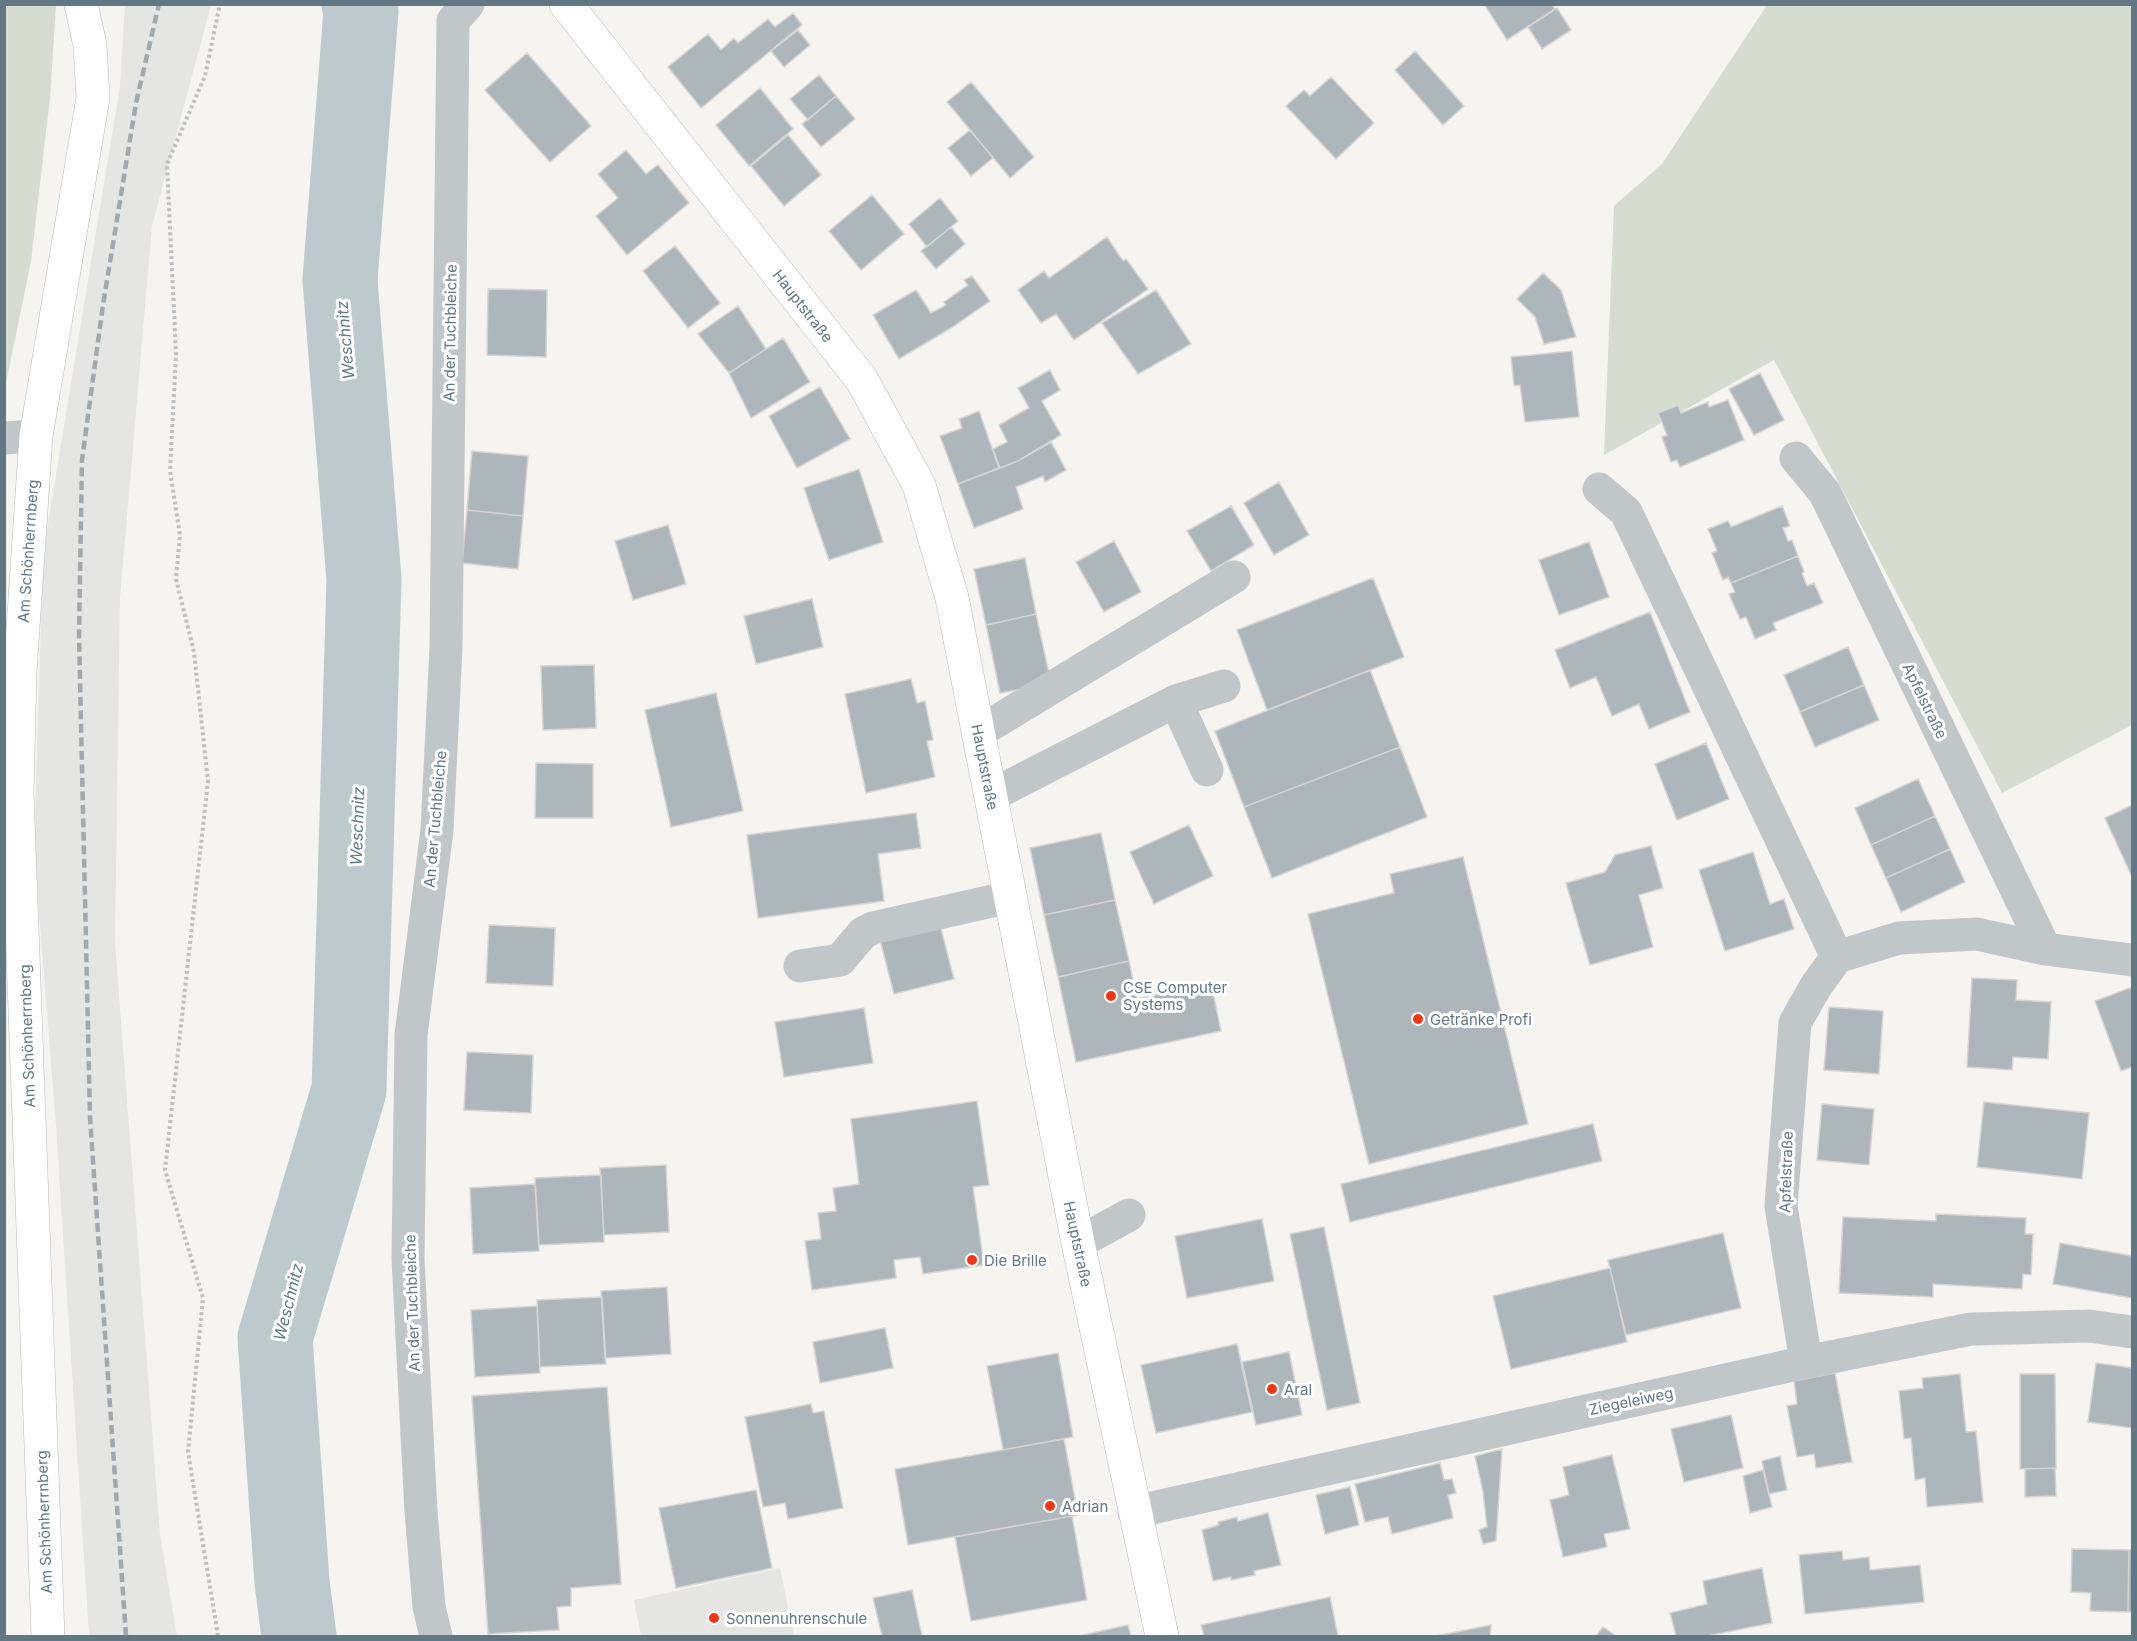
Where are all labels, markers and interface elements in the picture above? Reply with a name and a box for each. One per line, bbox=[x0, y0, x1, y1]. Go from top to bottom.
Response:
street label: An der Tuchbleiche bbox=[439, 264, 461, 402]
street label: Hauptstraße bbox=[769, 266, 837, 346]
water label: Weschnitz bbox=[332, 300, 358, 380]
street label: Am Schönherrnberg bbox=[14, 479, 42, 623]
street label: Apfelstraße bbox=[1899, 660, 1951, 742]
street label: Hauptstraße bbox=[967, 722, 1003, 812]
street label: An der Tuchbleiche bbox=[420, 750, 450, 888]
water label: Weschnitz bbox=[346, 786, 368, 866]
street label: Am Schönherrnberg bbox=[15, 964, 39, 1108]
place label: CSE Computer Systems bbox=[1123, 978, 1227, 1014]
marker: CSE Computer Systems bbox=[1104, 989, 1118, 1003]
place label: Getränke Profi bbox=[1430, 1010, 1532, 1029]
marker: Getränke Profi bbox=[1411, 1012, 1425, 1026]
street label: Apfelstraße bbox=[1775, 1131, 1797, 1213]
street label: Hauptstraße bbox=[1060, 1199, 1096, 1289]
street label: An der Tuchbleiche bbox=[400, 1234, 424, 1372]
place label: Die Brille bbox=[984, 1251, 1047, 1270]
marker: Die Brille bbox=[965, 1253, 979, 1267]
water label: Weschnitz bbox=[269, 1261, 307, 1343]
place label: Aral bbox=[1284, 1380, 1312, 1399]
marker: Aral bbox=[1265, 1382, 1279, 1396]
street label: Ziegeleiweg bbox=[1587, 1383, 1675, 1419]
street label: Am Schönherrnberg bbox=[32, 1450, 56, 1594]
place label: Adrian bbox=[1062, 1497, 1108, 1516]
marker: Adrian bbox=[1043, 1499, 1057, 1513]
place label: Sonnenuhrenschule bbox=[726, 1609, 867, 1628]
marker: Sonnenuhrenschule bbox=[707, 1611, 721, 1625]

